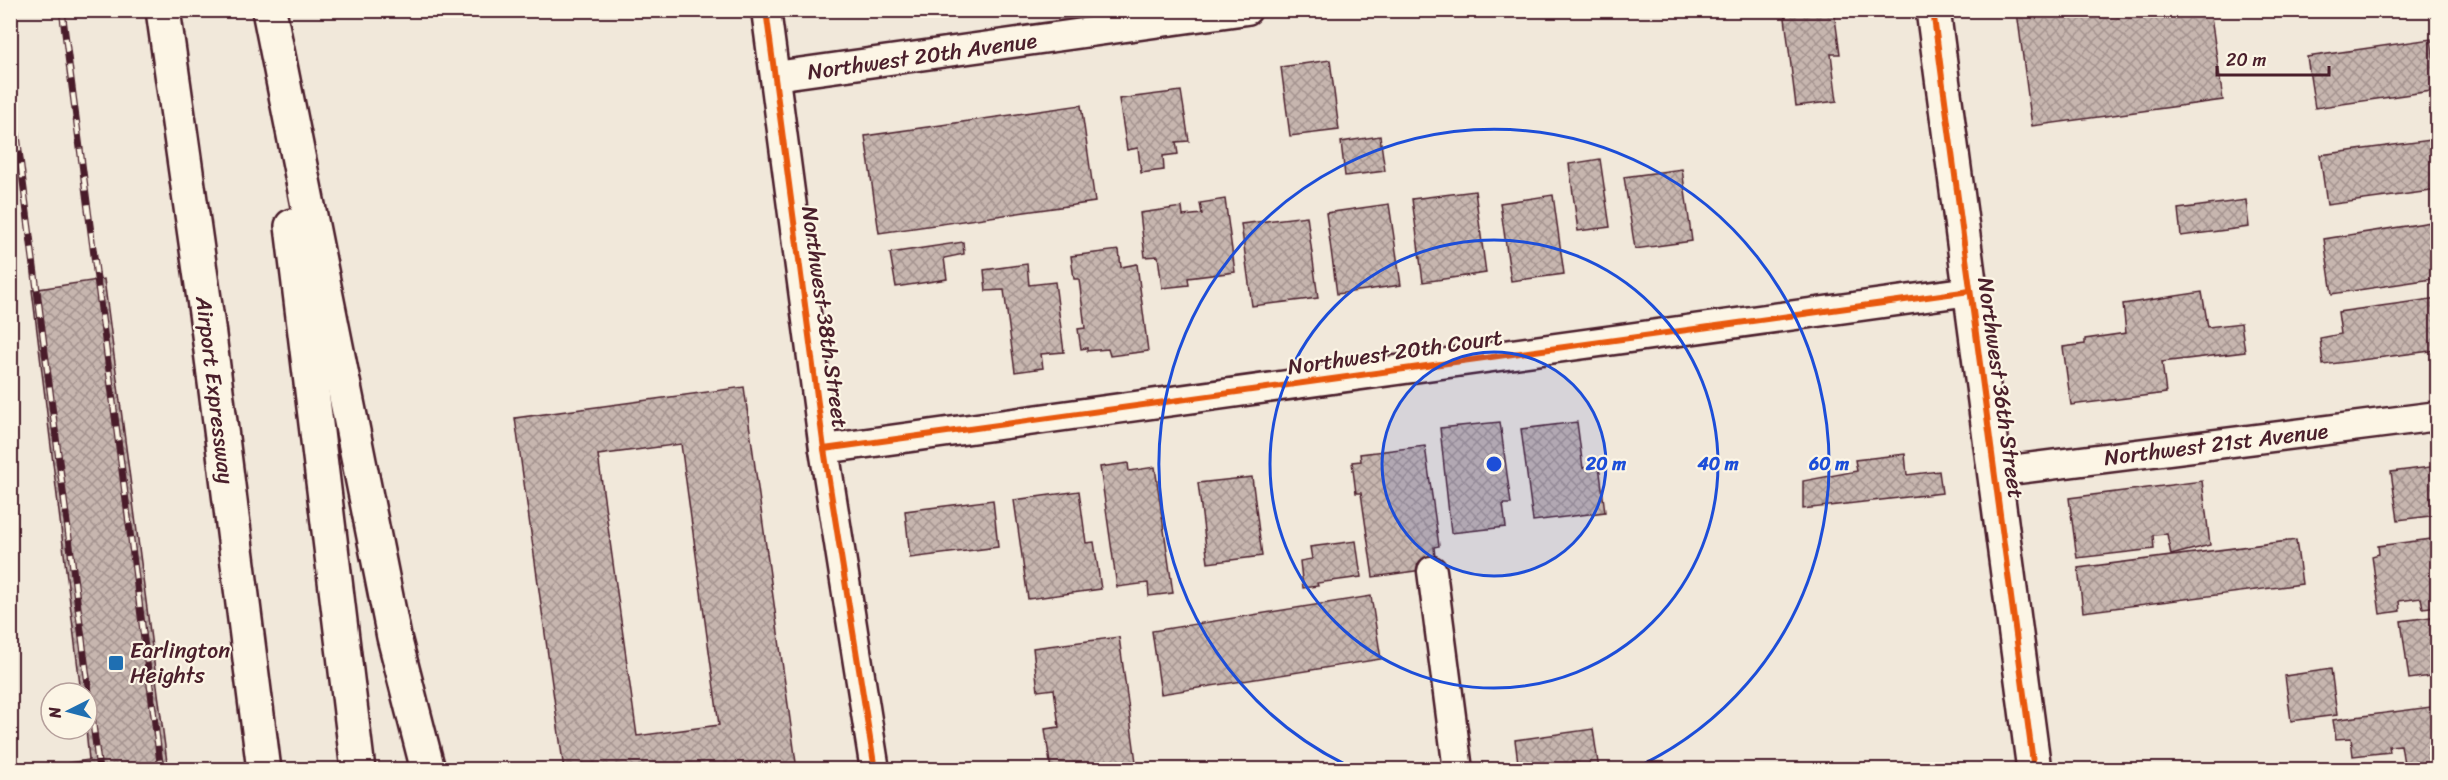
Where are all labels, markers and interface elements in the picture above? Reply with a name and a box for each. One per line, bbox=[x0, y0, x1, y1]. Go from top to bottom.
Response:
street label: Northwest 20th Avenue bbox=[805, 21, 1040, 91]
scale bar bbox=[2217, 39, 2330, 77]
text: 20 m bbox=[2226, 44, 2266, 76]
street label: Northwest 38th Street bbox=[790, 203, 860, 431]
street label: Northwest 36th Street bbox=[1966, 275, 2036, 502]
street label: Airport Expressway bbox=[184, 293, 246, 487]
street label: Northwest 20th Court bbox=[1285, 318, 1505, 386]
street label: Northwest 21st Avenue bbox=[2102, 411, 2331, 477]
text: 20 m bbox=[1585, 448, 1626, 480]
text: 40 m bbox=[1696, 448, 1739, 480]
text: 60 m bbox=[1808, 448, 1849, 480]
centre of rings bbox=[1484, 454, 1504, 474]
place label: Earlington Heights bbox=[130, 631, 230, 695]
marker: Earlington Heights bbox=[107, 654, 125, 672]
north arrow bbox=[39, 681, 99, 741]
text: N bbox=[39, 705, 70, 721]

